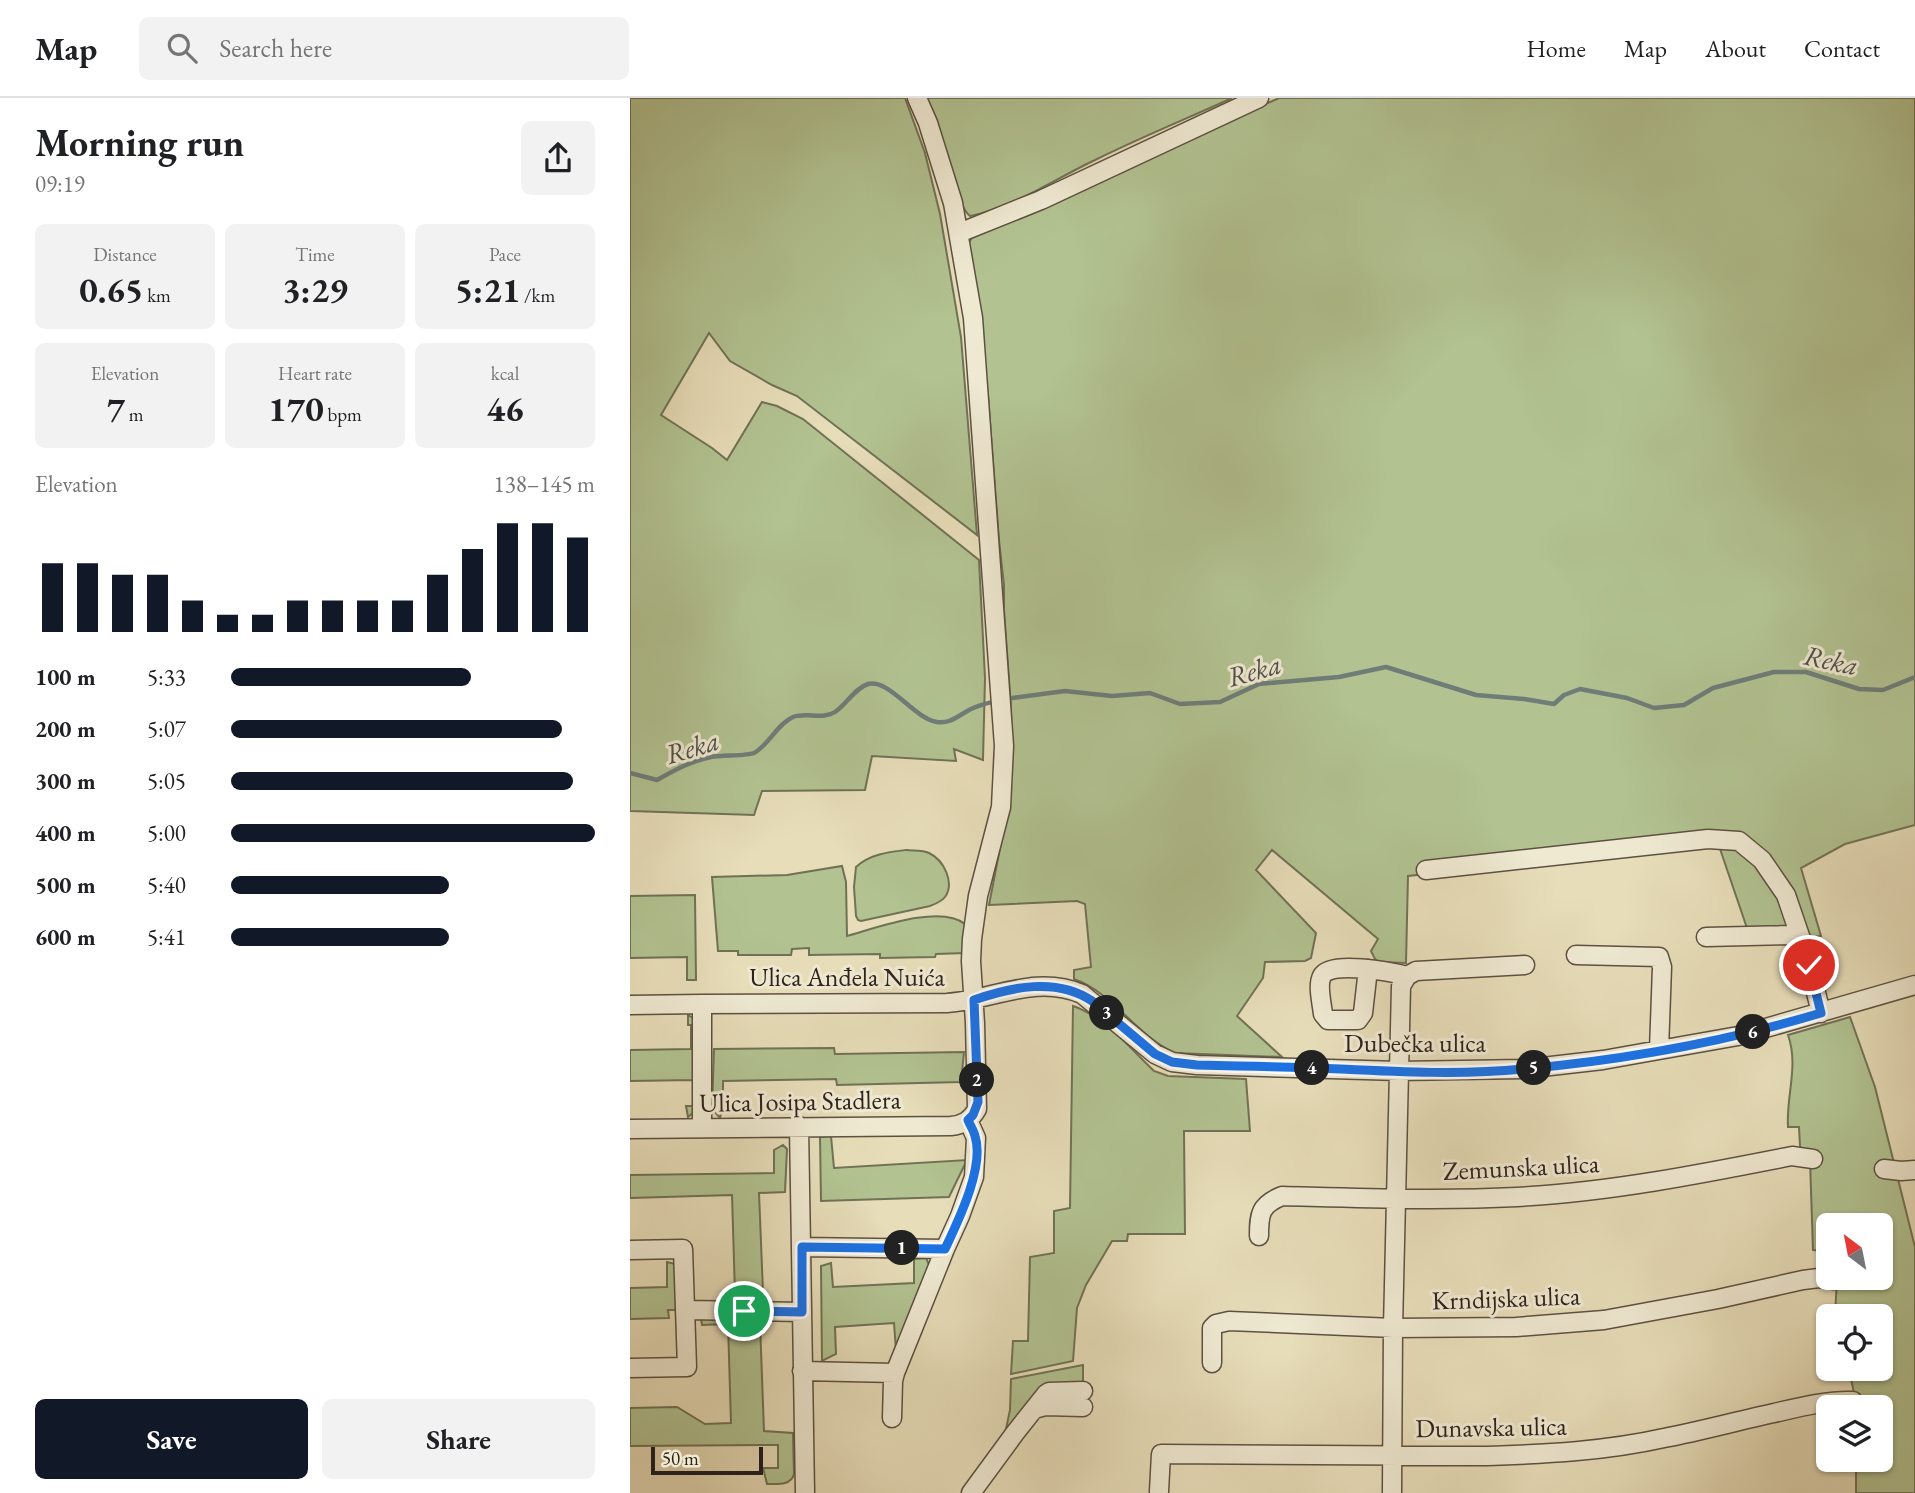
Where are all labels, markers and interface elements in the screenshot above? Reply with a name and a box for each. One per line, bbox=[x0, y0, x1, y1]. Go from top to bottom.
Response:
search box bbox=[139, 17, 629, 80]
text: Map bbox=[35, 27, 97, 70]
icon: search bbox=[163, 29, 201, 67]
text: Search here bbox=[219, 31, 332, 65]
text: Home bbox=[1526, 33, 1586, 64]
text: Map bbox=[1624, 33, 1667, 64]
text: About bbox=[1705, 33, 1766, 64]
text: Contact bbox=[1804, 33, 1880, 64]
text: Morning run bbox=[35, 118, 244, 167]
button: share bbox=[521, 121, 595, 195]
text: 09:19 bbox=[35, 169, 85, 199]
text: Distance bbox=[93, 242, 157, 267]
text: Time bbox=[295, 242, 335, 267]
text: Pace bbox=[489, 242, 521, 267]
text: 0.65 bbox=[79, 267, 143, 312]
text: 3:29 bbox=[282, 267, 348, 312]
text: 5:21 bbox=[455, 267, 520, 312]
text: km bbox=[143, 283, 171, 308]
text: /km bbox=[520, 283, 555, 308]
text: Elevation bbox=[91, 361, 159, 386]
text: Heart rate bbox=[278, 361, 352, 386]
text: kcal bbox=[491, 361, 519, 386]
text: 7 bbox=[106, 386, 125, 431]
text: 170 bbox=[268, 386, 324, 431]
text: 46 bbox=[486, 386, 524, 431]
text: m bbox=[125, 402, 144, 427]
text: bpm bbox=[324, 402, 362, 427]
text: Elevation bbox=[35, 469, 118, 499]
text: 138–145 m bbox=[494, 469, 595, 499]
water label: Reka bbox=[1801, 637, 1861, 683]
water label: Reka bbox=[1223, 645, 1285, 695]
text: 100 m bbox=[35, 662, 96, 692]
text: 5:33 bbox=[147, 662, 186, 692]
text: 200 m bbox=[35, 714, 96, 744]
text: 5:07 bbox=[147, 714, 186, 744]
water label: Reka bbox=[661, 722, 723, 772]
text: 300 m bbox=[35, 766, 96, 796]
text: 5:05 bbox=[147, 766, 186, 796]
text: 400 m bbox=[35, 818, 96, 848]
text: 5:00 bbox=[147, 818, 186, 848]
text: 500 m bbox=[35, 870, 96, 900]
text: 5:40 bbox=[147, 870, 186, 900]
text: 600 m bbox=[35, 922, 96, 952]
text: 5:41 bbox=[147, 922, 186, 952]
pin bbox=[1779, 935, 1839, 995]
icon: check bbox=[1790, 946, 1828, 984]
street label: Ulica Anđela Nuića bbox=[749, 960, 945, 994]
pin: 3 bbox=[1090, 996, 1124, 1030]
text: 3 bbox=[1101, 1000, 1112, 1025]
pin: 6 bbox=[1736, 1014, 1770, 1049]
text: 6 bbox=[1747, 1019, 1758, 1044]
street label: Dubečka ulica bbox=[1344, 1026, 1487, 1060]
pin: 4 bbox=[1294, 1051, 1330, 1086]
pin: 5 bbox=[1516, 1051, 1552, 1086]
text: 4 bbox=[1306, 1055, 1317, 1080]
text: 5 bbox=[1528, 1055, 1539, 1080]
pin: 2 bbox=[960, 1062, 994, 1098]
text: 2 bbox=[971, 1067, 982, 1092]
street label: Ulica Josipa Stadlera bbox=[699, 1082, 902, 1120]
street label: Zemunska ulica bbox=[1442, 1146, 1601, 1188]
north arrow bbox=[1816, 1213, 1894, 1290]
map controls bbox=[1816, 1213, 1893, 1472]
pin: 1 bbox=[884, 1230, 920, 1266]
text: 1 bbox=[896, 1235, 907, 1260]
street label: Krndijska ulica bbox=[1431, 1278, 1581, 1318]
pin bbox=[714, 1281, 774, 1341]
icon: arrive bbox=[725, 1292, 763, 1330]
button: locate bbox=[1816, 1304, 1893, 1381]
button: layers bbox=[1816, 1395, 1893, 1472]
button: Save bbox=[35, 1399, 308, 1479]
button: Share bbox=[322, 1399, 595, 1479]
street label: Dunavska ulica bbox=[1415, 1409, 1568, 1445]
scale bar bbox=[651, 1444, 763, 1476]
text: 50 m bbox=[662, 1446, 699, 1471]

